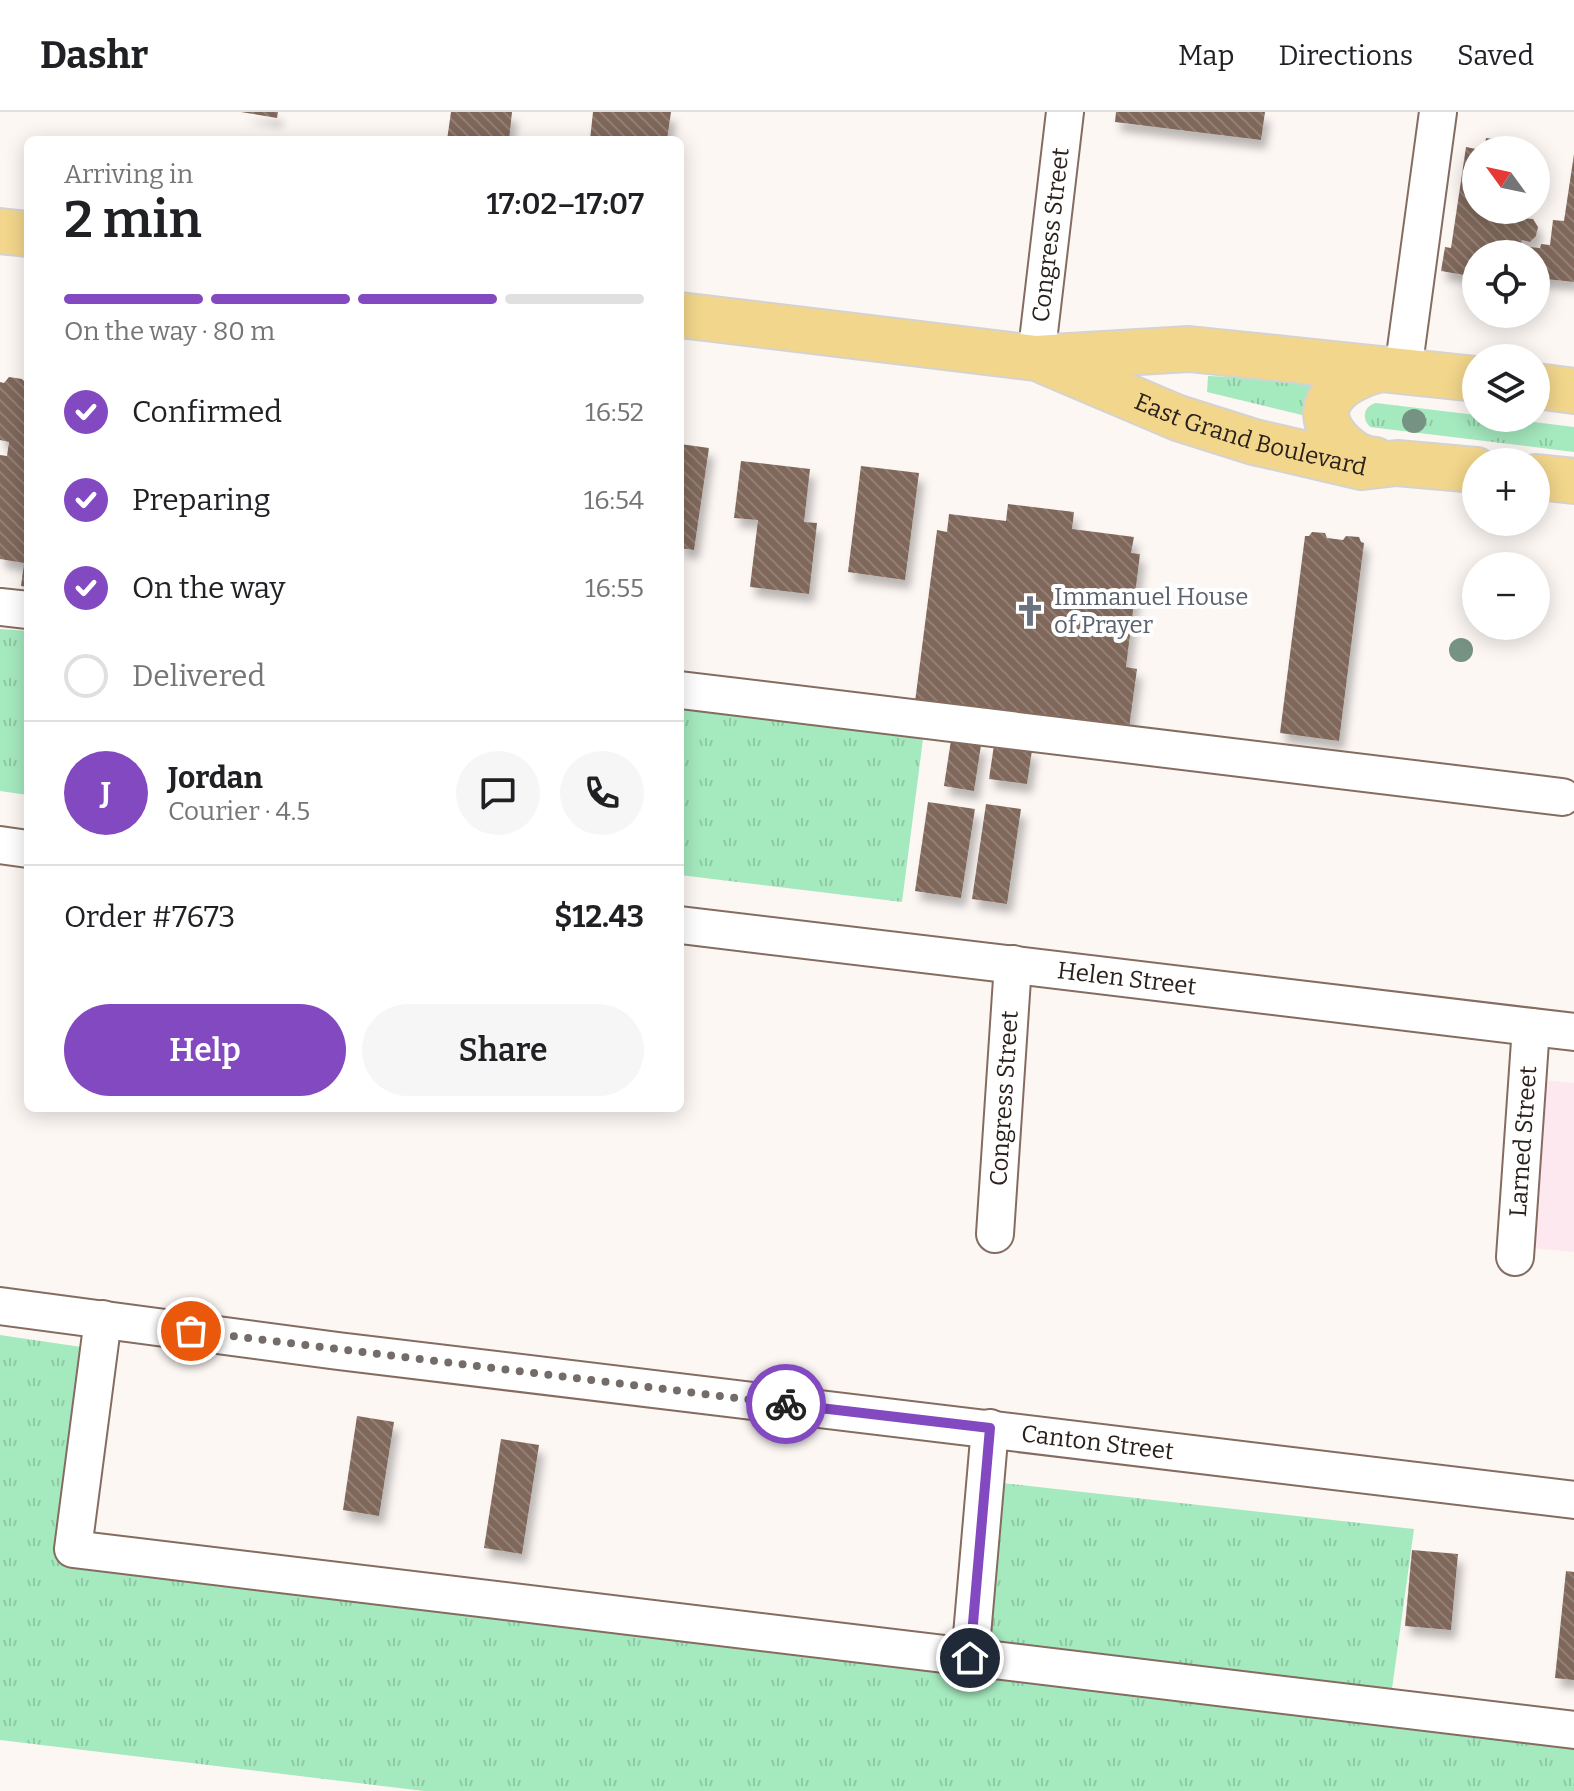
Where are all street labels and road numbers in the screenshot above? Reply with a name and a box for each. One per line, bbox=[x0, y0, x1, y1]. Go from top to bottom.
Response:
street label: Congress Street bbox=[1026, 146, 1075, 324]
street label: East Grand Boulevard bbox=[1130, 387, 1369, 482]
street label: Helen Street bbox=[1056, 956, 1198, 1001]
street label: Congress Street bbox=[984, 1009, 1024, 1187]
street label: Larned Street bbox=[1504, 1064, 1542, 1218]
street label: Canton Street bbox=[1020, 1419, 1176, 1466]

